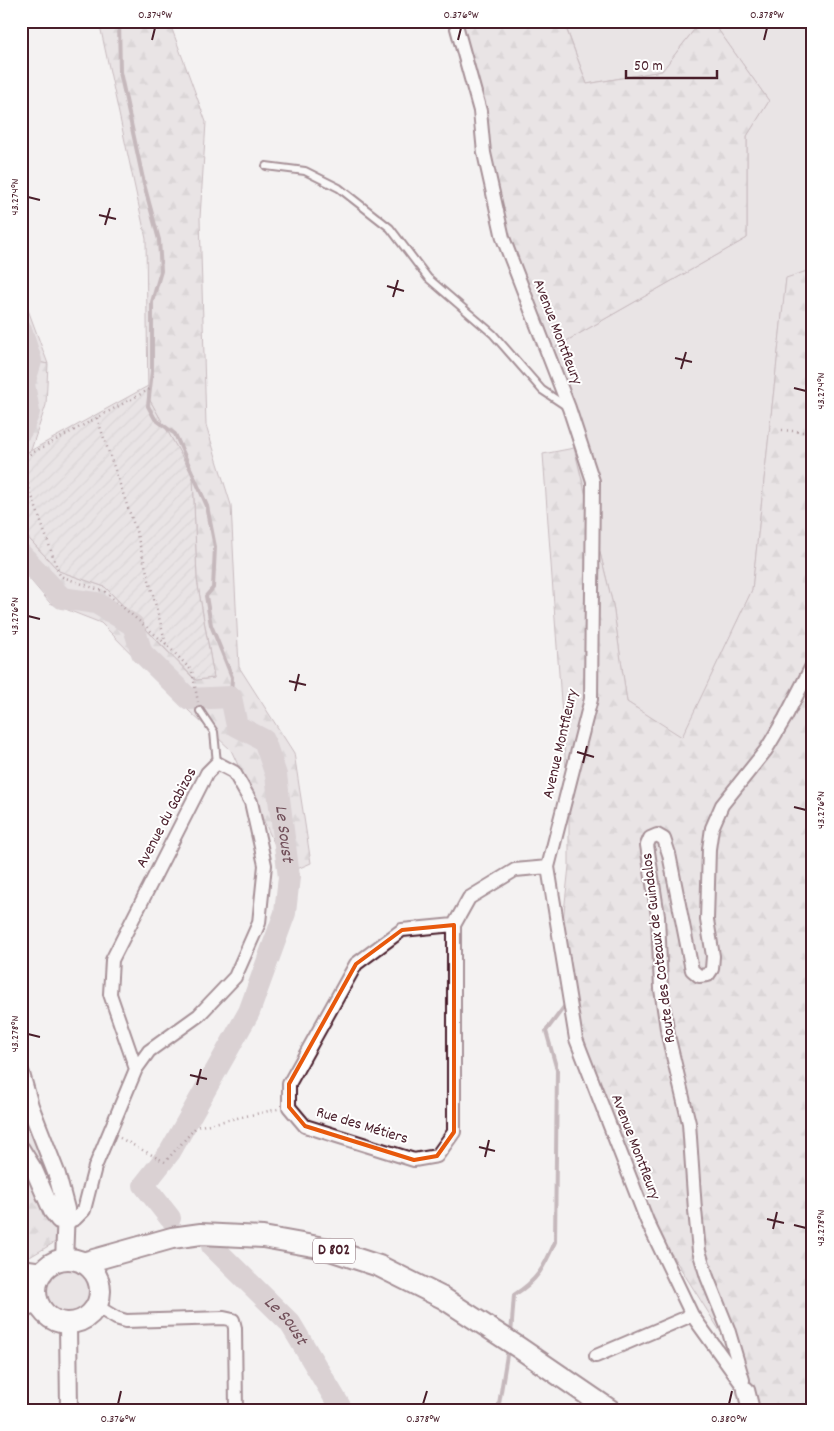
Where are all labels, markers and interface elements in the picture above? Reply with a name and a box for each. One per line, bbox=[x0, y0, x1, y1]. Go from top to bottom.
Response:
text: 0.374°W bbox=[138, 7, 172, 24]
text: 0.376°W bbox=[443, 7, 479, 24]
text: 0.378°W bbox=[750, 7, 784, 24]
scale bar bbox=[626, 48, 718, 80]
text: 50 m bbox=[634, 56, 663, 78]
text: 43.274°N bbox=[7, 178, 24, 215]
street label: Avenue Montfleury bbox=[526, 276, 588, 389]
text: 43.274°N bbox=[813, 372, 830, 409]
text: 43.276°N bbox=[7, 597, 24, 635]
street label: Avenue Montfleury bbox=[537, 687, 585, 801]
street label: Avenue du Gabizos bbox=[131, 763, 203, 872]
text: 43.276°N bbox=[813, 791, 830, 829]
water label: Le Soust bbox=[267, 804, 300, 866]
street label: Route des Coteaux de Guindalos bbox=[636, 851, 682, 1044]
text: 43.278°N bbox=[7, 1016, 24, 1052]
street label: Avenue Montfleury bbox=[604, 1091, 666, 1204]
street label: Rue des Métiers bbox=[313, 1101, 411, 1151]
text: 43.278°N bbox=[813, 1210, 830, 1246]
road number: D 802 bbox=[313, 1238, 355, 1264]
water label: Le Soust bbox=[258, 1291, 314, 1352]
text: 0.376°W bbox=[100, 1411, 136, 1428]
text: 0.378°W bbox=[406, 1411, 440, 1428]
text: 0.380°W bbox=[711, 1411, 747, 1428]

